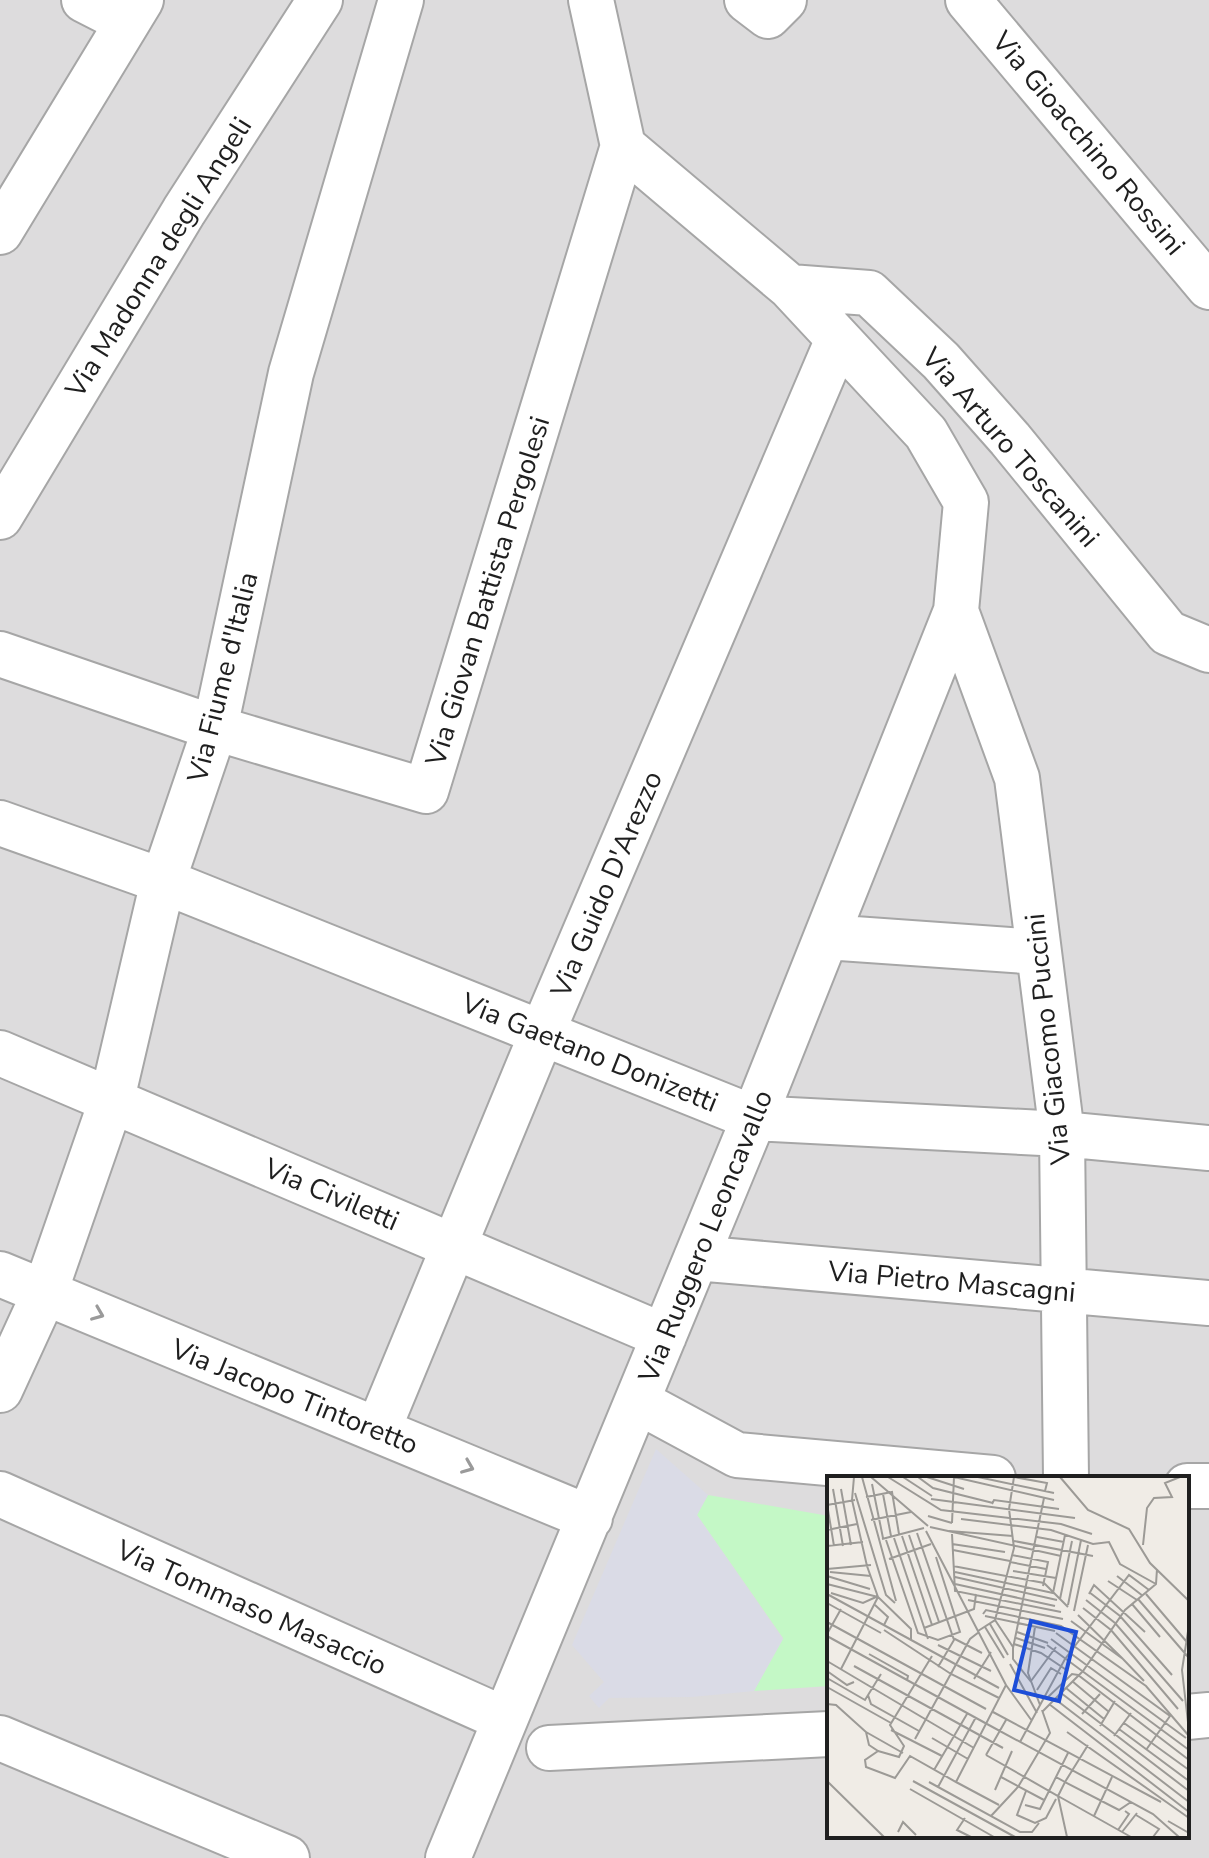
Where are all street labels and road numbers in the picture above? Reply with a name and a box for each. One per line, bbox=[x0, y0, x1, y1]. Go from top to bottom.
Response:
street label: Via Gioacchino Rossini bbox=[983, 23, 1193, 264]
street label: Via Madonna degli Angeli bbox=[56, 110, 261, 406]
street label: Via Arturo Toscanini bbox=[912, 339, 1108, 556]
street label: Via Giovan Battista Pergolesi bbox=[416, 412, 559, 772]
street label: Via Fiume d'Italia bbox=[178, 568, 267, 787]
street label: Via Guido D'Arezzo bbox=[542, 765, 672, 1004]
street label: Via Giacomo Puccini bbox=[1016, 911, 1080, 1167]
street label: Via Gaetano Donizetti bbox=[455, 984, 723, 1122]
street label: Via Ruggero Leoncavallo bbox=[629, 1084, 782, 1389]
street label: Via Civiletti bbox=[258, 1149, 405, 1240]
street label: Via Pietro Mascagni bbox=[826, 1252, 1077, 1312]
street label: Via Jacopo Tintoretto bbox=[165, 1330, 424, 1464]
street label: Via Tommaso Masaccio bbox=[110, 1531, 393, 1685]

